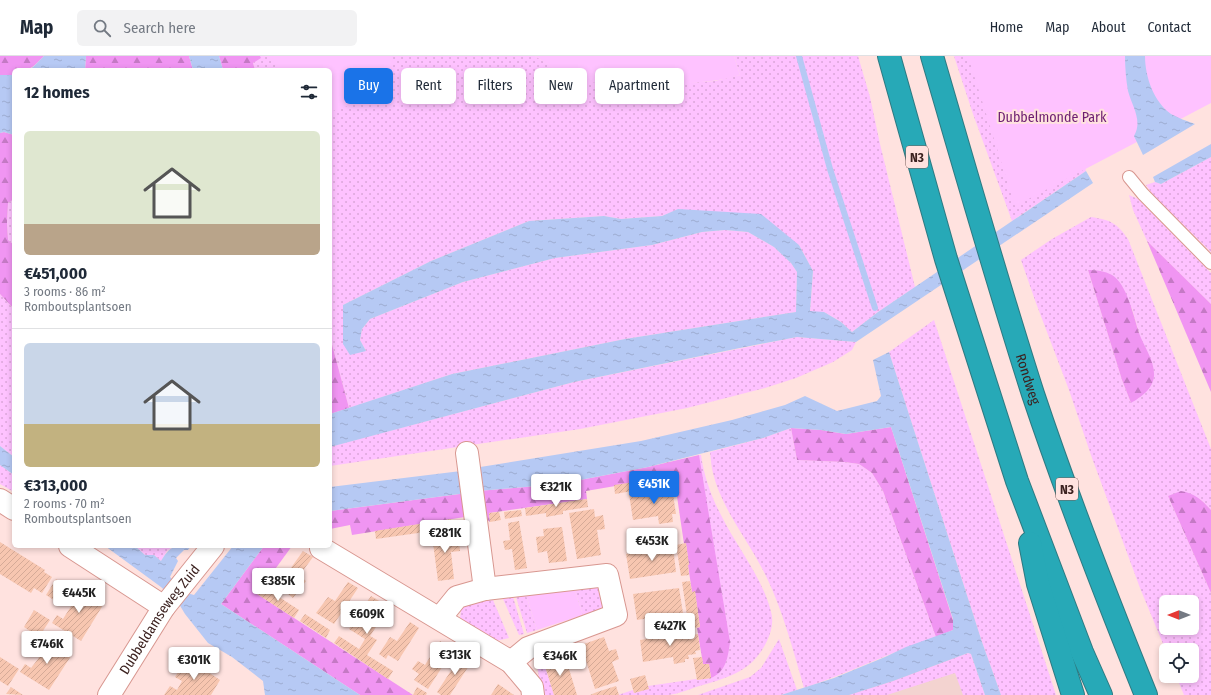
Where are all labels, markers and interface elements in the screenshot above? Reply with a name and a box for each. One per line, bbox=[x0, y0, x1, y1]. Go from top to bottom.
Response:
search box bbox=[77, 10, 357, 46]
text: Map bbox=[20, 16, 53, 39]
icon: search bbox=[91, 17, 113, 39]
text: Search here bbox=[123, 19, 196, 37]
text: Home bbox=[990, 19, 1023, 36]
text: Map bbox=[1045, 19, 1069, 36]
text: About bbox=[1091, 19, 1126, 36]
text: Contact bbox=[1148, 19, 1191, 36]
chip: Buy bbox=[344, 68, 393, 104]
chip: Rent bbox=[401, 68, 456, 104]
chip: Filters bbox=[464, 68, 526, 104]
chip: New bbox=[534, 68, 587, 104]
chip: Apartment bbox=[595, 68, 684, 104]
icon: filters bbox=[298, 81, 320, 103]
text: 12 homes bbox=[24, 82, 90, 103]
park label: Dubbelmonde Park bbox=[997, 109, 1107, 126]
road number: N3 bbox=[906, 146, 928, 168]
icon: home bbox=[136, 157, 208, 229]
text: €451,000 bbox=[24, 263, 87, 284]
text: 3 rooms · 86 m² bbox=[24, 284, 106, 299]
text: Romboutsplantsoen bbox=[24, 299, 132, 314]
street label: Rondweg bbox=[1012, 351, 1044, 407]
icon: home bbox=[136, 369, 208, 441]
pin: €451K bbox=[626, 471, 682, 505]
pin: €321K bbox=[528, 474, 584, 508]
text: €313,000 bbox=[24, 475, 88, 496]
text: €451K bbox=[638, 476, 670, 491]
road number: N3 bbox=[1056, 478, 1078, 500]
text: €321K bbox=[540, 479, 572, 494]
text: 2 rooms · 70 m² bbox=[24, 496, 105, 511]
text: Romboutsplantsoen bbox=[24, 511, 132, 526]
pin: €281K bbox=[417, 520, 473, 554]
text: €281K bbox=[429, 525, 461, 540]
pin: €453K bbox=[624, 528, 680, 562]
text: €453K bbox=[635, 533, 669, 548]
street label: Dubbeldamseweg Zuid bbox=[116, 561, 203, 677]
pin: €385K bbox=[250, 568, 306, 602]
text: €385K bbox=[261, 573, 295, 588]
pin: €445K bbox=[51, 580, 107, 614]
text: €445K bbox=[62, 585, 96, 600]
north arrow bbox=[1159, 595, 1199, 635]
map controls bbox=[1159, 595, 1199, 683]
pin: €609K bbox=[339, 601, 395, 635]
text: €609K bbox=[350, 606, 384, 621]
pin: €427K bbox=[642, 613, 698, 647]
text: €427K bbox=[654, 618, 686, 633]
pin: €746K bbox=[19, 631, 75, 665]
text: €746K bbox=[30, 636, 64, 651]
pin: €313K bbox=[427, 642, 483, 676]
pin: €346K bbox=[532, 643, 588, 677]
button: locate bbox=[1159, 643, 1199, 683]
pin: €301K bbox=[166, 647, 222, 681]
text: €313K bbox=[439, 647, 471, 662]
text: €346K bbox=[543, 648, 577, 663]
text: €301K bbox=[178, 652, 210, 667]

